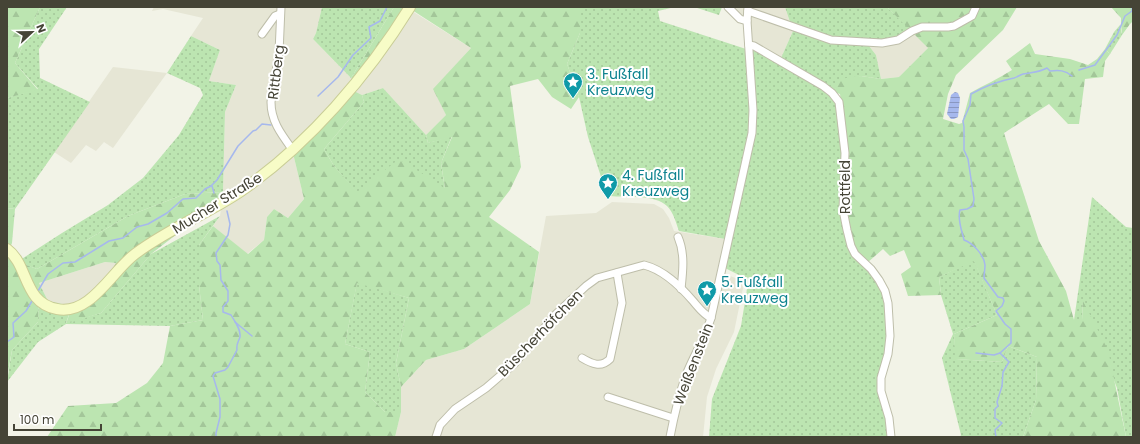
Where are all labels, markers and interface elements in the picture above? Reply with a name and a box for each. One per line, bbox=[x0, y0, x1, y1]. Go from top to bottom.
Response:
north arrow bbox=[12, 12, 52, 52]
text: N bbox=[32, 21, 50, 35]
street label: Rittberg bbox=[263, 43, 289, 101]
place label: 3. Fußfall Kreuzweg bbox=[587, 64, 654, 100]
place icon: 3. Fußfall Kreuzweg bbox=[562, 71, 584, 99]
street label: Rottfeld bbox=[835, 160, 855, 214]
place label: 4. Fußfall Kreuzweg bbox=[622, 165, 689, 201]
street label: Mucher Straße bbox=[168, 167, 266, 239]
place icon: 4. Fußfall Kreuzweg bbox=[597, 172, 619, 200]
place label: 5. Fußfall Kreuzweg bbox=[721, 272, 788, 308]
place icon: 5. Fußfall Kreuzweg bbox=[696, 279, 718, 307]
street label: Büscherhöfchen bbox=[493, 285, 587, 381]
street label: Weißenstein bbox=[668, 320, 718, 408]
scale bar bbox=[14, 406, 101, 432]
text: 100 m bbox=[20, 411, 54, 428]

